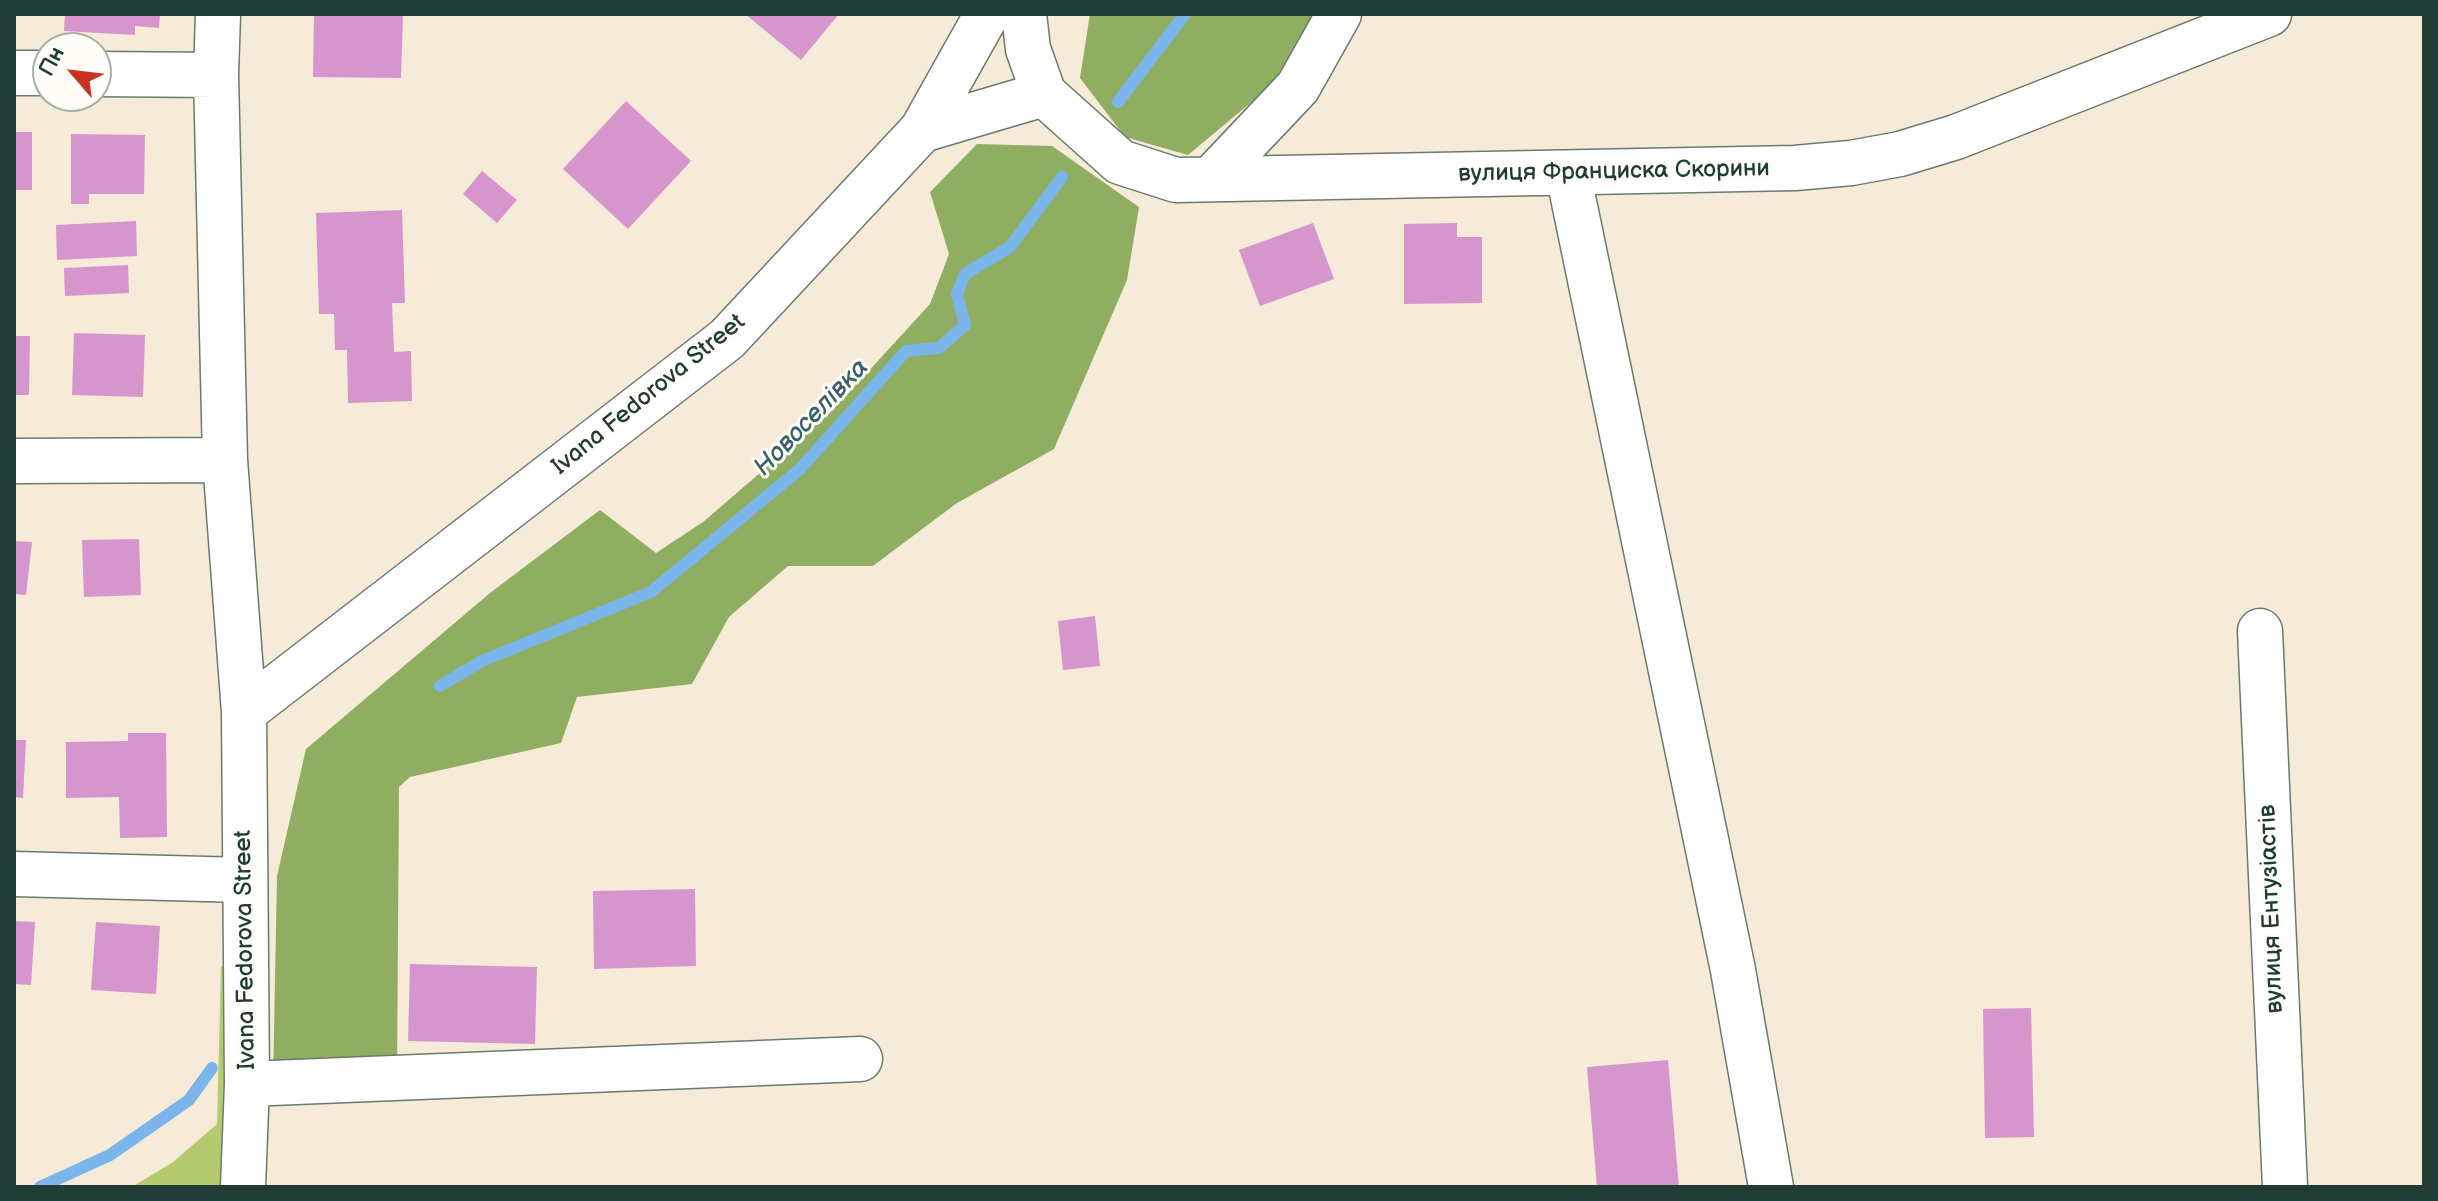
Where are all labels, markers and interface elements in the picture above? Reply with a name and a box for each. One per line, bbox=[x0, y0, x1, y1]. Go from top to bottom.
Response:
north arrow bbox=[32, 32, 112, 112]
text: Пн bbox=[33, 42, 71, 81]
street label: вулиця Франциска Скорини bbox=[1458, 155, 1770, 189]
street label: Ivana Fedorova Street bbox=[547, 308, 751, 482]
water label: Новоселівка bbox=[748, 353, 876, 483]
street label: вулиця Ентузіастів bbox=[2254, 804, 2290, 1014]
street label: Ivana Fedorova Street bbox=[230, 830, 262, 1070]

